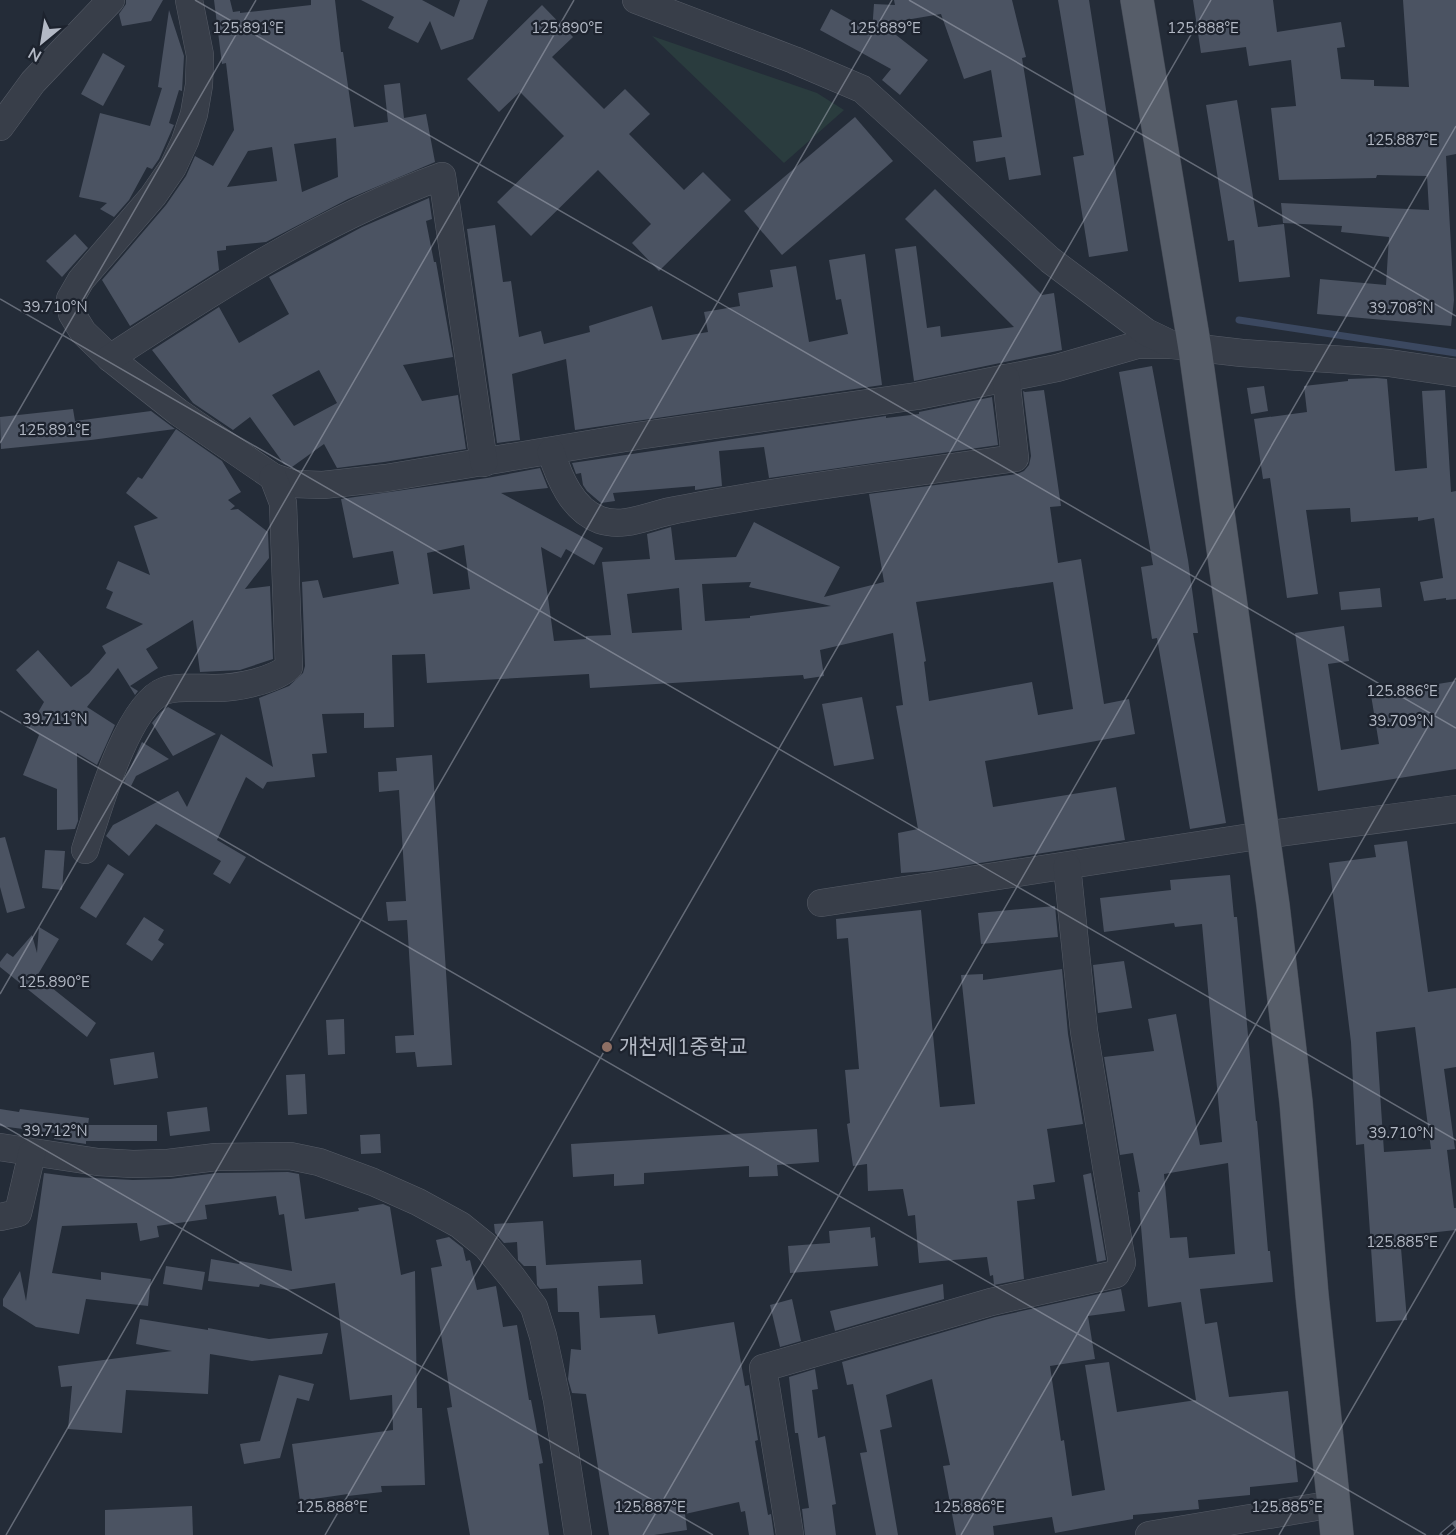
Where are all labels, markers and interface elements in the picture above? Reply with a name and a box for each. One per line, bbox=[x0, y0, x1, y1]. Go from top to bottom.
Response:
north arrow bbox=[12, 12, 72, 72]
text: 125.891°E bbox=[212, 18, 284, 38]
text: 125.890°E bbox=[531, 18, 603, 38]
text: 125.889°E bbox=[849, 18, 921, 38]
text: 125.888°E bbox=[1167, 18, 1239, 38]
text: N bbox=[24, 42, 46, 67]
text: 125.887°E bbox=[1366, 130, 1438, 150]
text: 39.710°N bbox=[22, 297, 88, 317]
text: 39.708°N bbox=[1368, 298, 1434, 318]
text: 125.891°E bbox=[18, 420, 90, 440]
text: 125.886°E bbox=[1366, 681, 1438, 701]
text: 39.711°N bbox=[22, 709, 88, 729]
text: 39.709°N bbox=[1368, 711, 1434, 731]
text: 125.890°E bbox=[18, 972, 90, 992]
place label: 개천제1중학교 bbox=[619, 1033, 748, 1061]
marker: 개천제1중학교 bbox=[600, 1040, 614, 1054]
text: 39.712°N bbox=[22, 1121, 88, 1141]
text: 39.710°N bbox=[1368, 1123, 1434, 1143]
text: 125.885°E bbox=[1366, 1232, 1438, 1252]
text: 125.888°E bbox=[296, 1497, 368, 1517]
text: 125.887°E bbox=[614, 1497, 686, 1517]
text: 125.886°E bbox=[933, 1497, 1005, 1517]
text: 125.885°E bbox=[1251, 1497, 1323, 1517]

